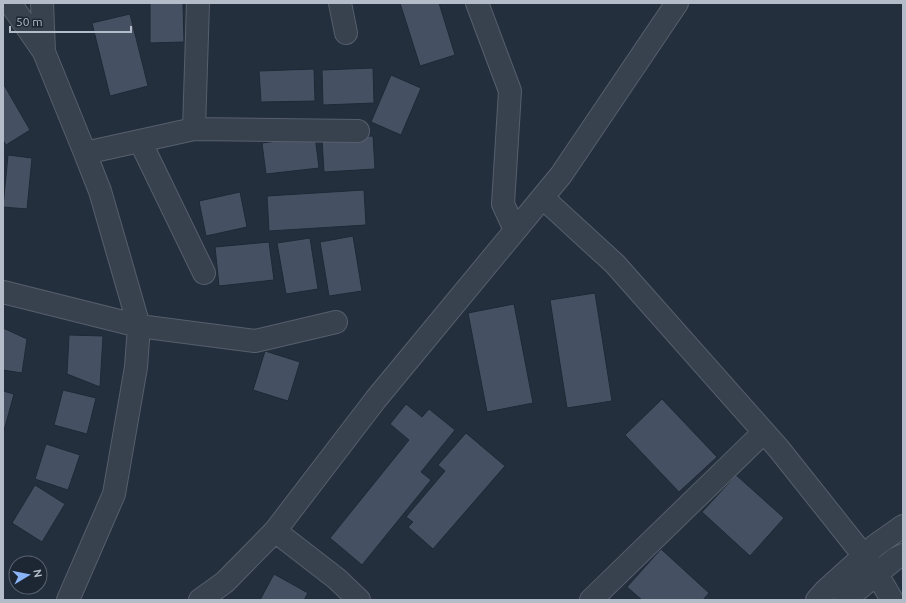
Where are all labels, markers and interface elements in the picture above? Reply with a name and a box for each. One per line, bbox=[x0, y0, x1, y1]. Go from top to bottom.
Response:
scale bar bbox=[10, 8, 131, 34]
text: 50 m bbox=[16, 15, 43, 28]
north arrow bbox=[8, 555, 48, 595]
text: N bbox=[31, 568, 44, 578]

